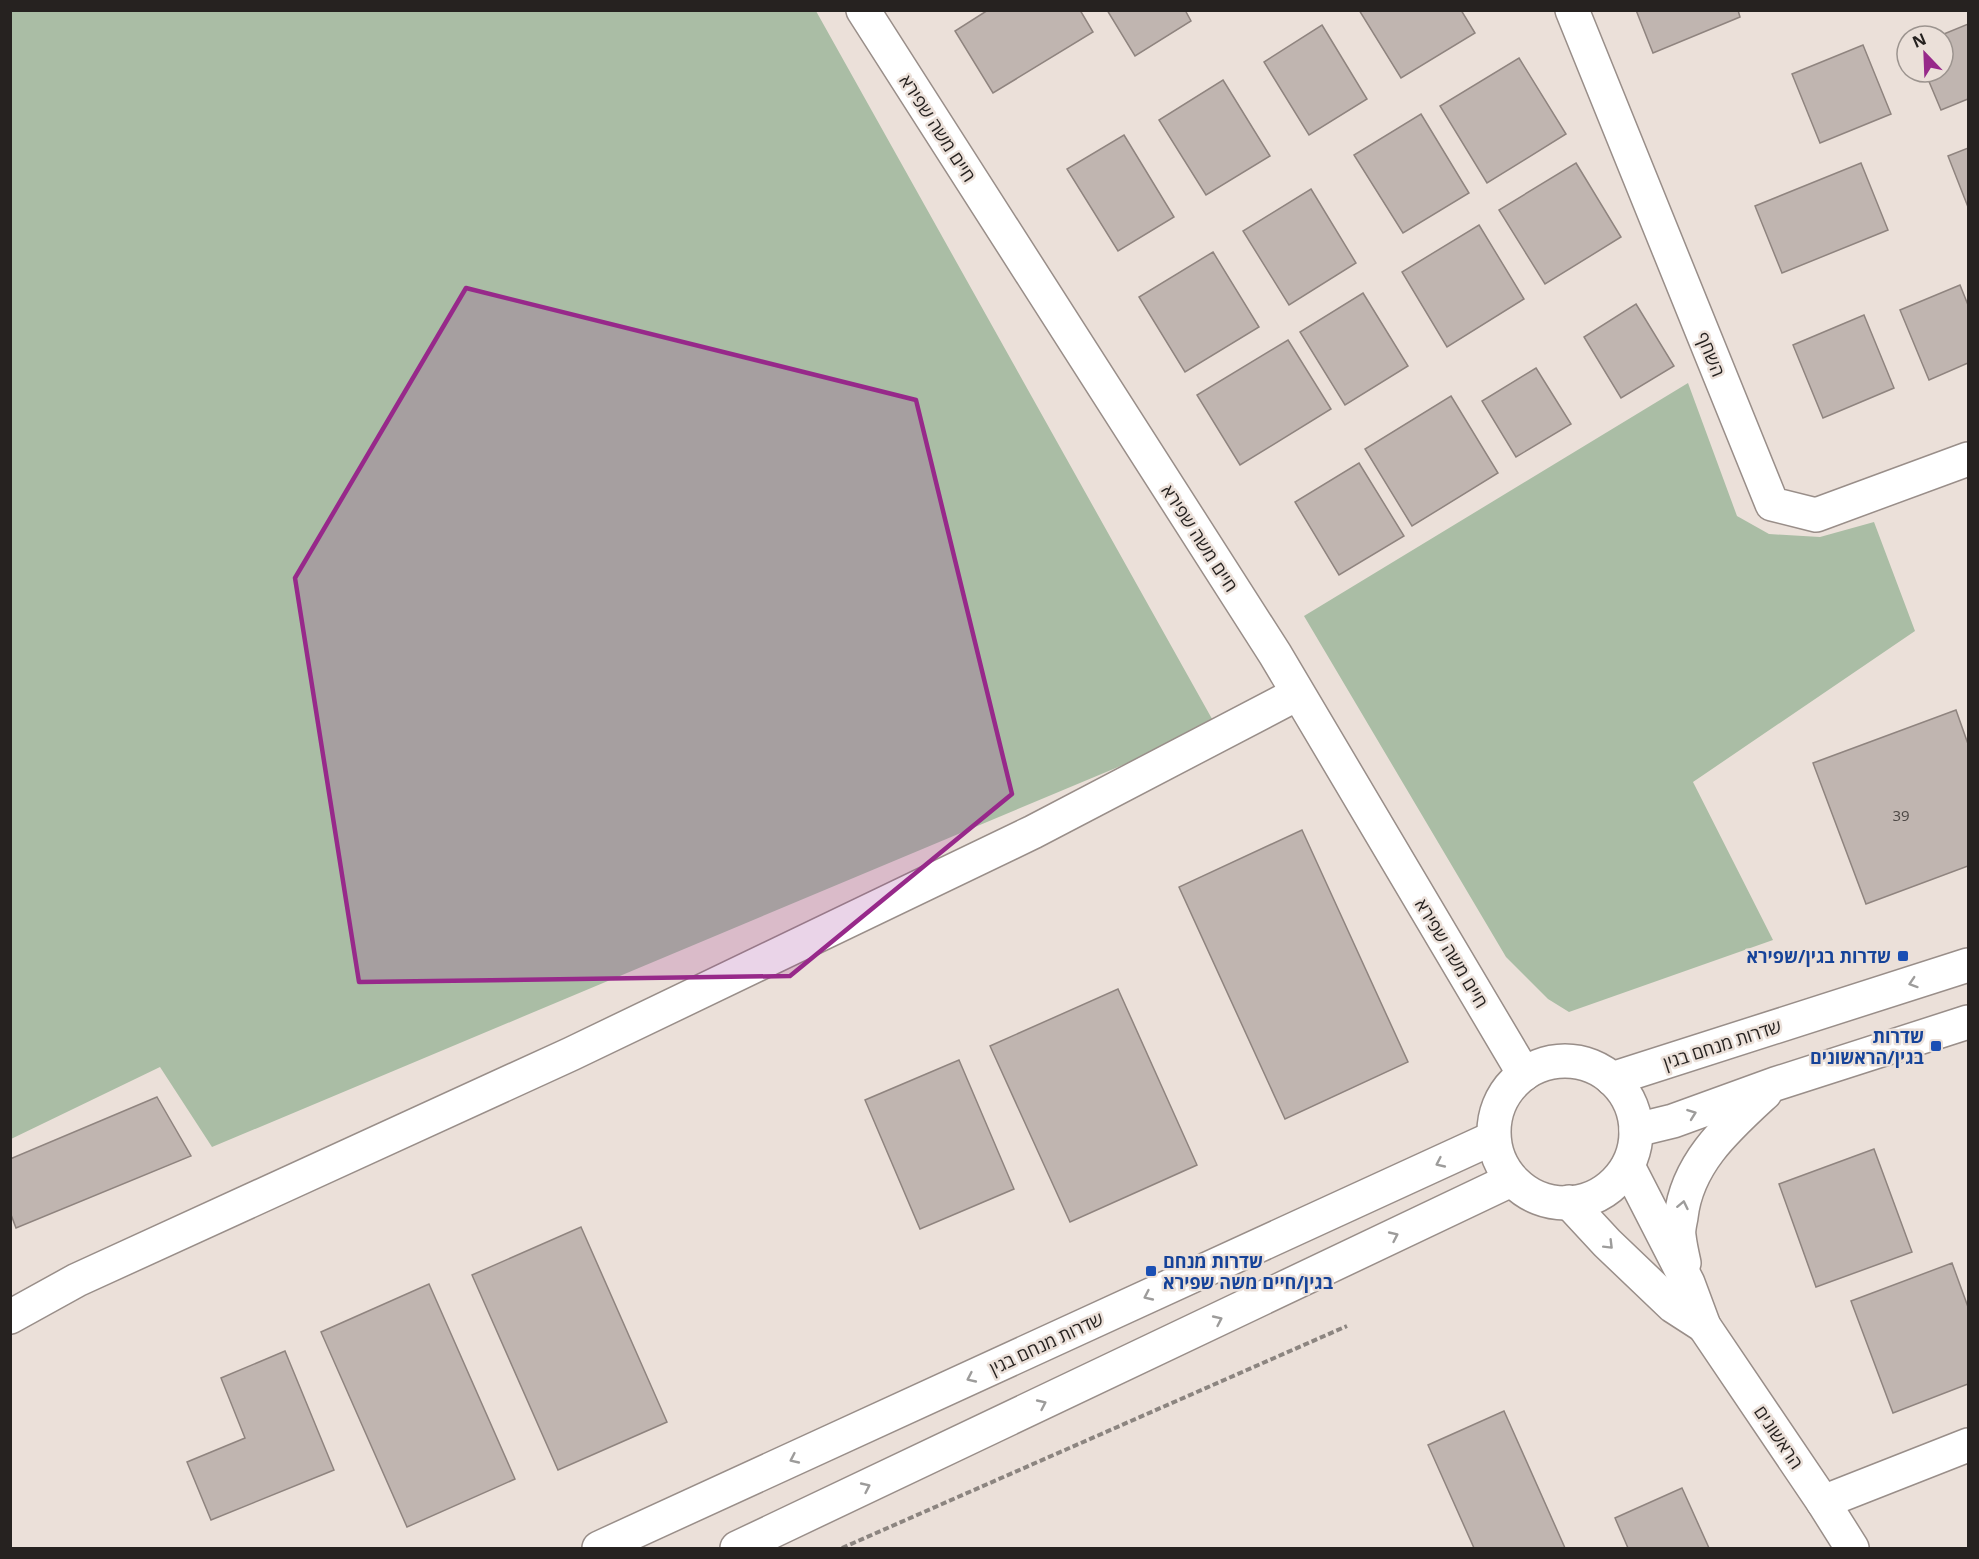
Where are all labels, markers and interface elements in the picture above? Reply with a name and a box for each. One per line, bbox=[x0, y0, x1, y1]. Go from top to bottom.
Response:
north arrow bbox=[1895, 24, 1955, 84]
text: N bbox=[1909, 28, 1929, 53]
street label: חיים משה שפירא bbox=[894, 70, 982, 186]
street label: השחף bbox=[1691, 328, 1731, 380]
street label: חיים משה שפירא bbox=[1156, 480, 1244, 596]
house number: 39 bbox=[1892, 805, 1910, 825]
street label: חיים משה שפירא bbox=[1410, 894, 1494, 1012]
place label: שדרות בגין/שפירא bbox=[1746, 944, 1891, 968]
marker: שדרות בגין/שפירא bbox=[1896, 949, 1910, 963]
one-way arrow bbox=[1908, 976, 1919, 988]
street label: שדרות מנחם בגין bbox=[1660, 1013, 1785, 1074]
place label: שדרות בגין/הראשונים bbox=[1810, 1024, 1924, 1069]
marker: שדרות בגין/הראשונים bbox=[1929, 1039, 1943, 1053]
one-way arrow bbox=[1686, 1108, 1697, 1121]
one-way arrow bbox=[1435, 1155, 1446, 1167]
one-way arrow bbox=[1676, 1200, 1689, 1210]
one-way arrow bbox=[1388, 1232, 1399, 1244]
one-way arrow bbox=[1602, 1237, 1613, 1248]
place label: שדרות מנחם בגין/חיים משה שפירא bbox=[1163, 1249, 1333, 1294]
marker: שדרות מנחם בגין/חיים משה שפירא bbox=[1144, 1264, 1158, 1278]
one-way arrow bbox=[1143, 1289, 1154, 1301]
street label: שדרות מנחם בגין bbox=[985, 1306, 1107, 1380]
one-way arrow bbox=[1211, 1316, 1222, 1328]
one-way arrow bbox=[966, 1370, 977, 1382]
one-way arrow bbox=[1035, 1399, 1046, 1411]
street label: הראשונים bbox=[1749, 1401, 1809, 1473]
one-way arrow bbox=[789, 1452, 800, 1464]
one-way arrow bbox=[859, 1483, 870, 1495]

